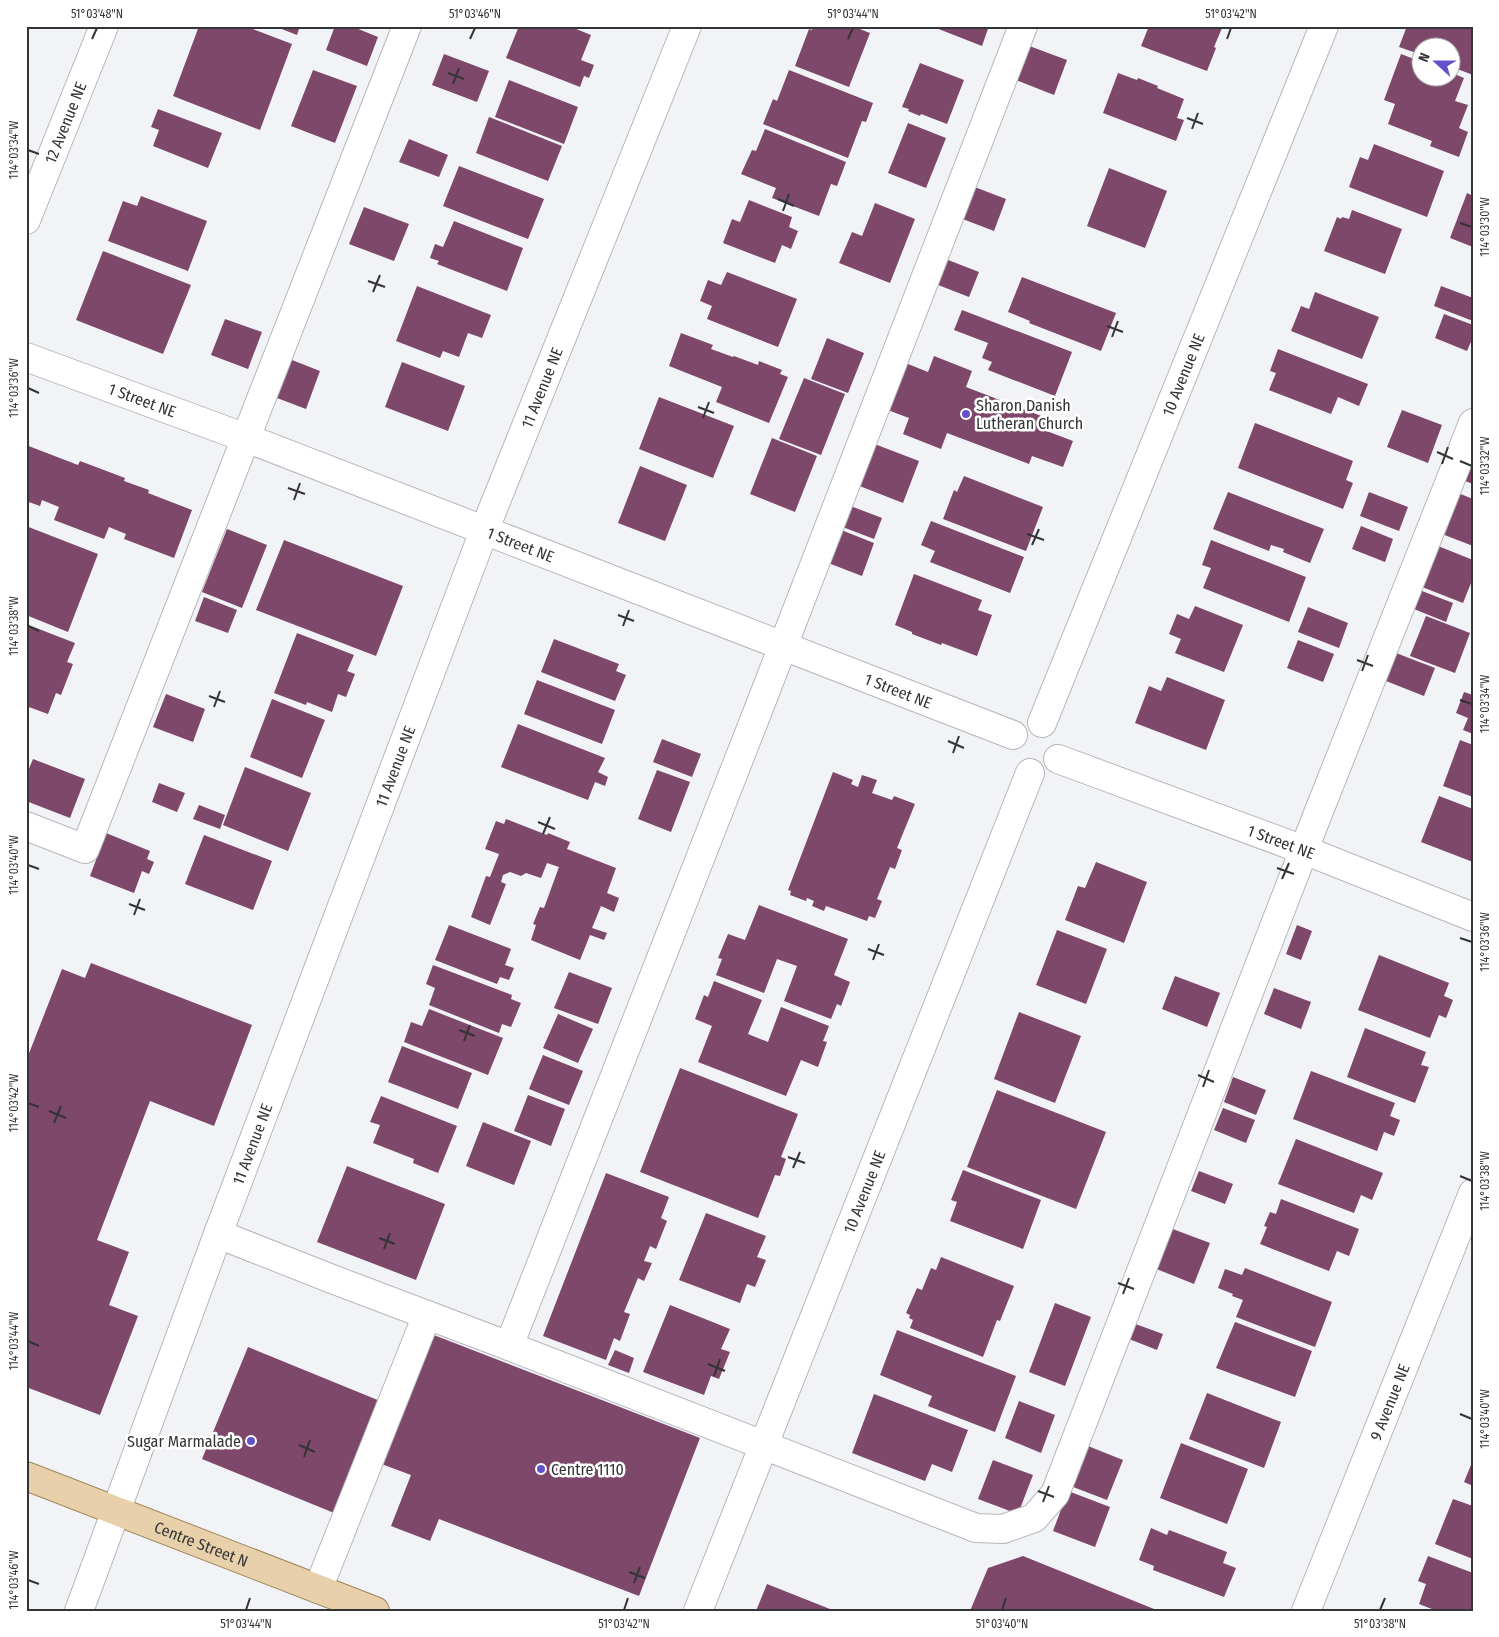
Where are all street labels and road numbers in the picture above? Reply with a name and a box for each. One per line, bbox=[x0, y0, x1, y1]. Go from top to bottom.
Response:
street label: 12 Avenue NE bbox=[41, 79, 91, 166]
street label: 10 Avenue NE bbox=[1158, 331, 1209, 419]
street label: 11 Avenue NE bbox=[517, 345, 567, 431]
street label: 1 Street NE bbox=[106, 379, 178, 421]
street label: 1 Street NE bbox=[484, 523, 557, 566]
street label: 1 Street NE bbox=[862, 670, 934, 713]
street label: 11 Avenue NE bbox=[372, 723, 419, 810]
street label: 1 Street NE bbox=[1245, 821, 1317, 863]
street label: 11 Avenue NE bbox=[229, 1101, 276, 1187]
street label: 10 Avenue NE bbox=[840, 1148, 890, 1236]
street label: 9 Avenue NE bbox=[1366, 1361, 1414, 1443]
street label: Centre Street N bbox=[152, 1518, 251, 1571]

